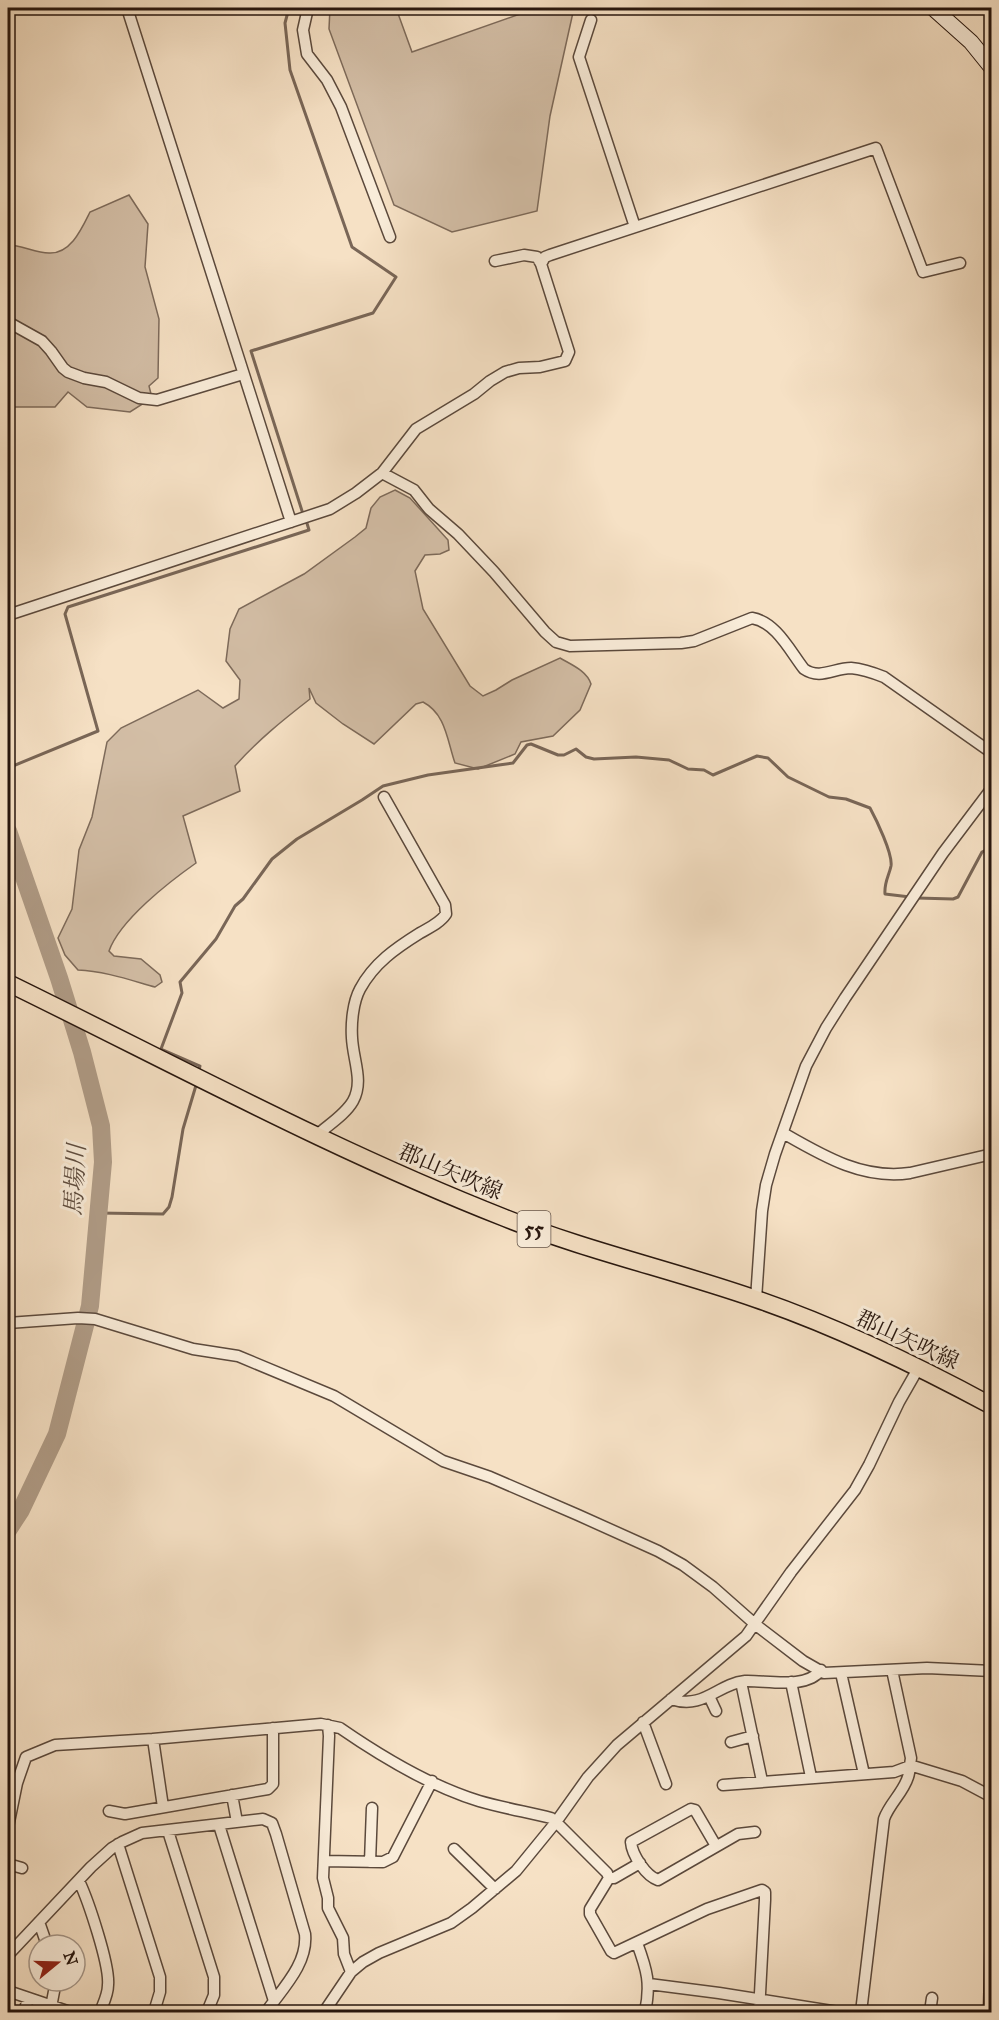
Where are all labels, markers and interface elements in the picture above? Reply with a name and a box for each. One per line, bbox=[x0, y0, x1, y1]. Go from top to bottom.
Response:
street label: 郡山矢吹線 bbox=[395, 1138, 507, 1205]
water label: 馬場川 bbox=[58, 1140, 92, 1217]
road number: 55 bbox=[518, 1211, 550, 1247]
street label: 郡山矢吹線 bbox=[852, 1304, 963, 1375]
north arrow bbox=[27, 1933, 87, 1993]
text: N bbox=[60, 1949, 82, 1968]

